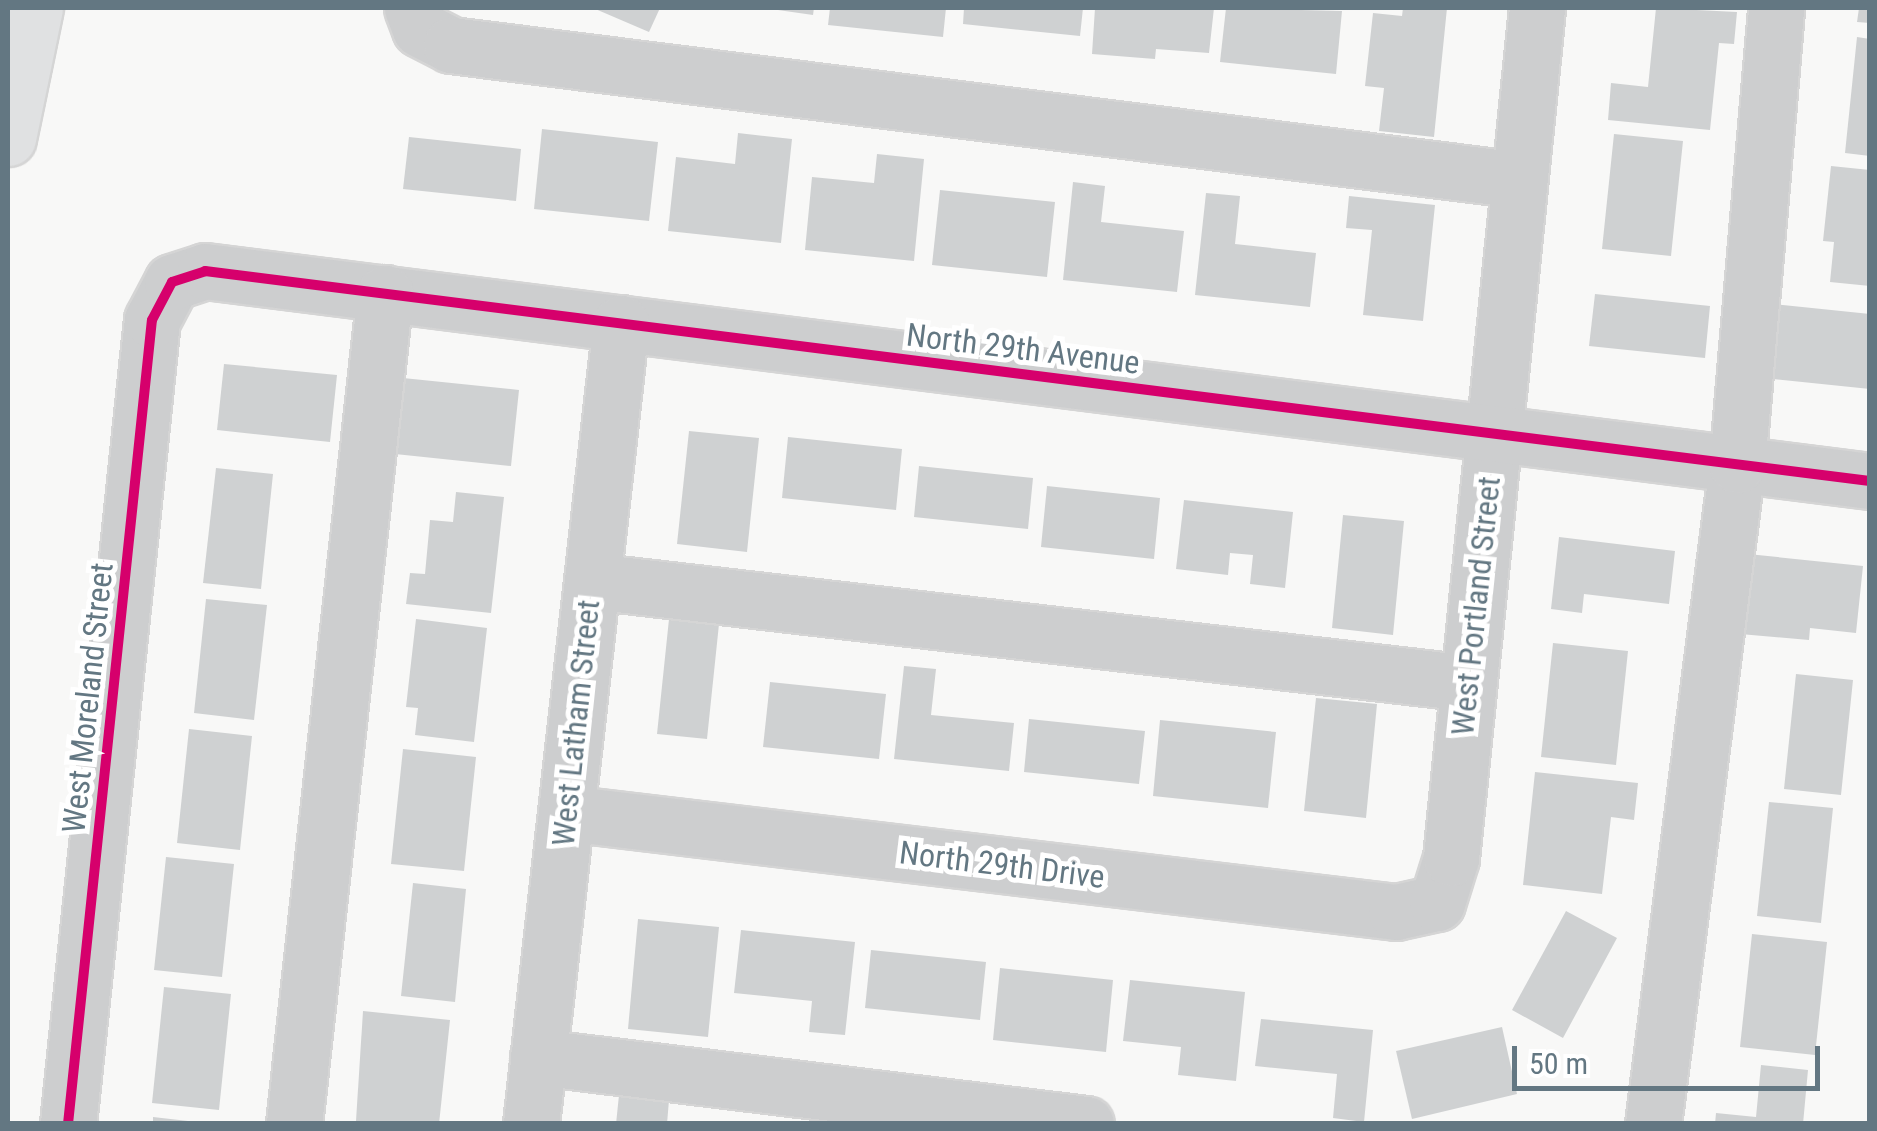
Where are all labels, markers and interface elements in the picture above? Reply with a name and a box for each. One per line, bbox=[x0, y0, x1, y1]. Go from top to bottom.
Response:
street label: North 29th Avenue bbox=[904, 316, 1142, 382]
street label: West Portland Street bbox=[1443, 475, 1509, 737]
street label: West Moreland Street bbox=[55, 561, 121, 835]
street label: West Latham Street bbox=[544, 598, 608, 848]
street label: North 29th Drive bbox=[897, 833, 1107, 897]
scale bar bbox=[1517, 1026, 1824, 1088]
text: 50 m bbox=[1529, 1046, 1588, 1081]

